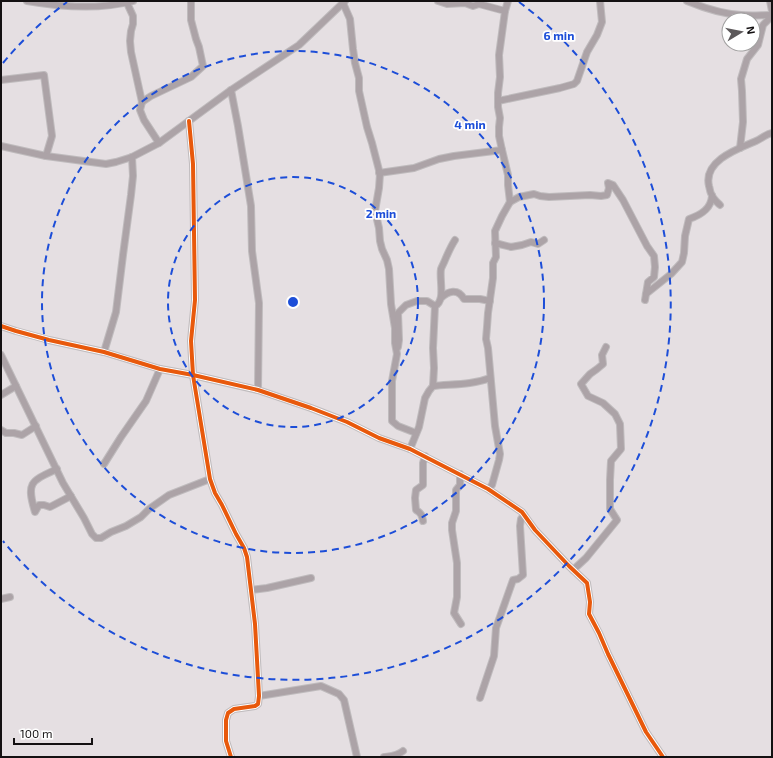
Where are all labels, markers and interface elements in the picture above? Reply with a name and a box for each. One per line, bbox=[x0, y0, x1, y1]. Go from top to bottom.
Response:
north arrow bbox=[721, 12, 761, 52]
text: N bbox=[744, 25, 758, 35]
text: 6 min bbox=[544, 28, 574, 42]
text: 4 min bbox=[454, 117, 486, 131]
text: 2 min bbox=[366, 206, 396, 220]
centre of rings bbox=[286, 295, 300, 309]
scale bar bbox=[14, 720, 92, 746]
text: 100 m bbox=[20, 726, 52, 740]

